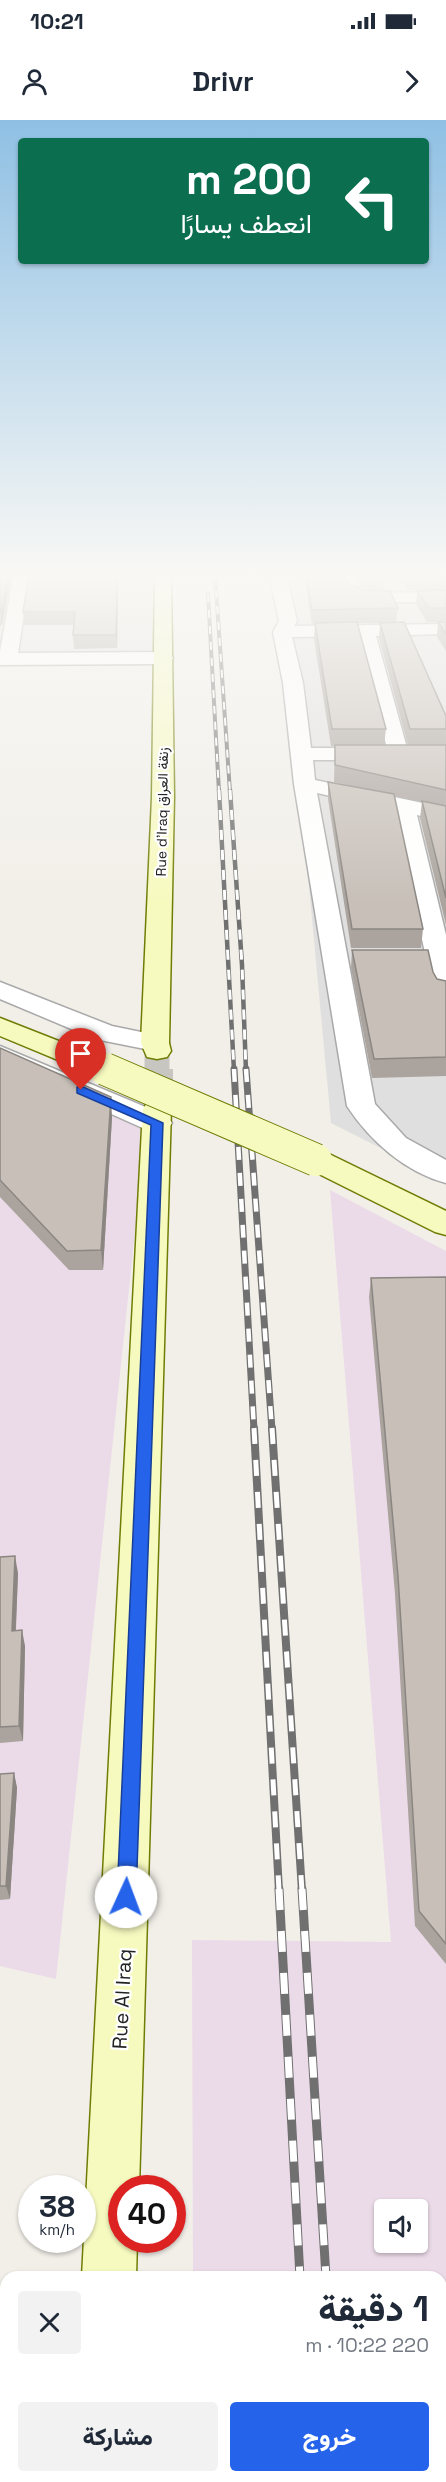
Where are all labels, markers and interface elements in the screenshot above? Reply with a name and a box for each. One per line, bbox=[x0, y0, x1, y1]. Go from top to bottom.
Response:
text: 10:21 bbox=[30, 7, 84, 35]
text: Drivr bbox=[192, 64, 254, 99]
icon: person bbox=[18, 65, 51, 98]
icon: forward bbox=[395, 65, 428, 98]
text: 200 m bbox=[186, 153, 312, 206]
icon: left bbox=[333, 162, 411, 240]
text: انعطف يسارًا bbox=[180, 206, 312, 241]
street label: Rue d'Iraq زنقة العراق bbox=[152, 747, 172, 877]
pin bbox=[55, 1028, 106, 1090]
icon: arrive bbox=[64, 1037, 97, 1070]
position arrow bbox=[94, 1865, 158, 1929]
street label: Rue Al Iraq bbox=[106, 1948, 138, 2050]
speed limit sign: 40 bbox=[108, 2175, 186, 2253]
text: 38 bbox=[39, 2187, 75, 2226]
map controls bbox=[374, 2199, 428, 2253]
button: sound bbox=[374, 2199, 428, 2253]
text: km/h bbox=[39, 2220, 75, 2239]
text: 1 دقيقة bbox=[318, 2286, 429, 2332]
button: close bbox=[18, 2291, 81, 2354]
text: 220 m · 10:22 bbox=[305, 2332, 429, 2358]
button: مشاركة bbox=[18, 2402, 218, 2471]
button: خروج bbox=[230, 2402, 429, 2471]

